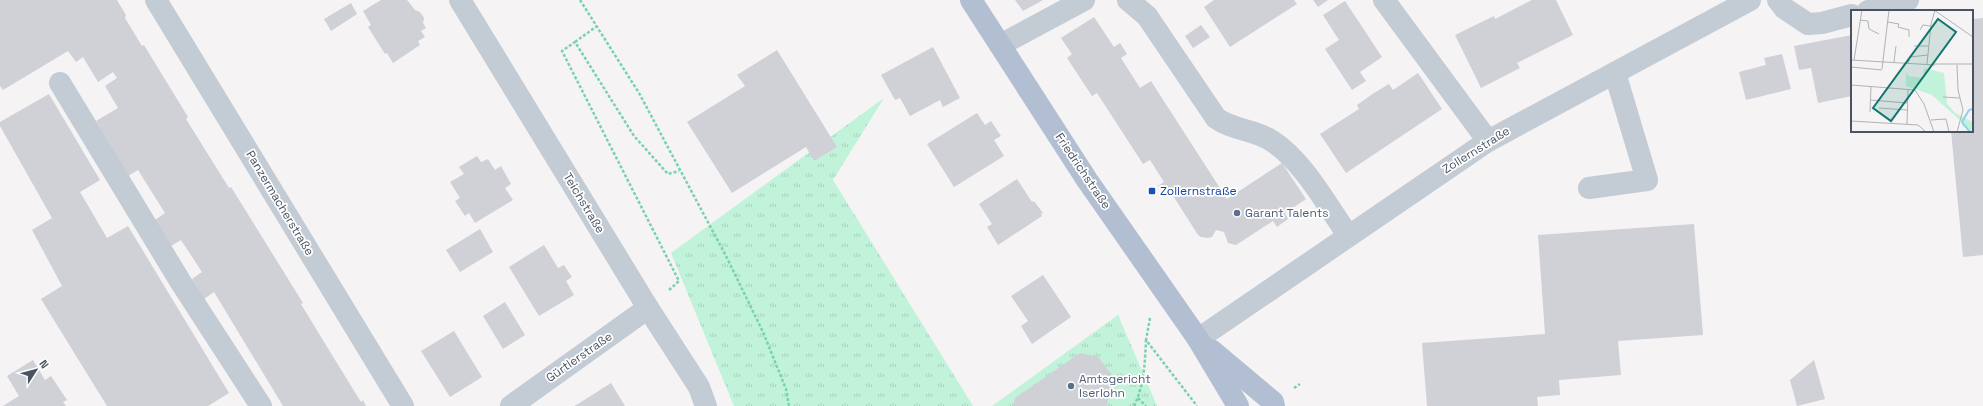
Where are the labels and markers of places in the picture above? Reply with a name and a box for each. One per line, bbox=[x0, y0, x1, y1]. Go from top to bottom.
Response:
place label: Zollernstraße bbox=[1160, 183, 1237, 199]
marker: Zollernstraße bbox=[1147, 186, 1157, 196]
place label: Garant Talents bbox=[1245, 205, 1329, 221]
marker: Garant Talents bbox=[1232, 208, 1242, 218]
place label: Amtsgericht Iserlohn bbox=[1079, 371, 1151, 401]
marker: Amtsgericht Iserlohn bbox=[1066, 381, 1076, 391]

